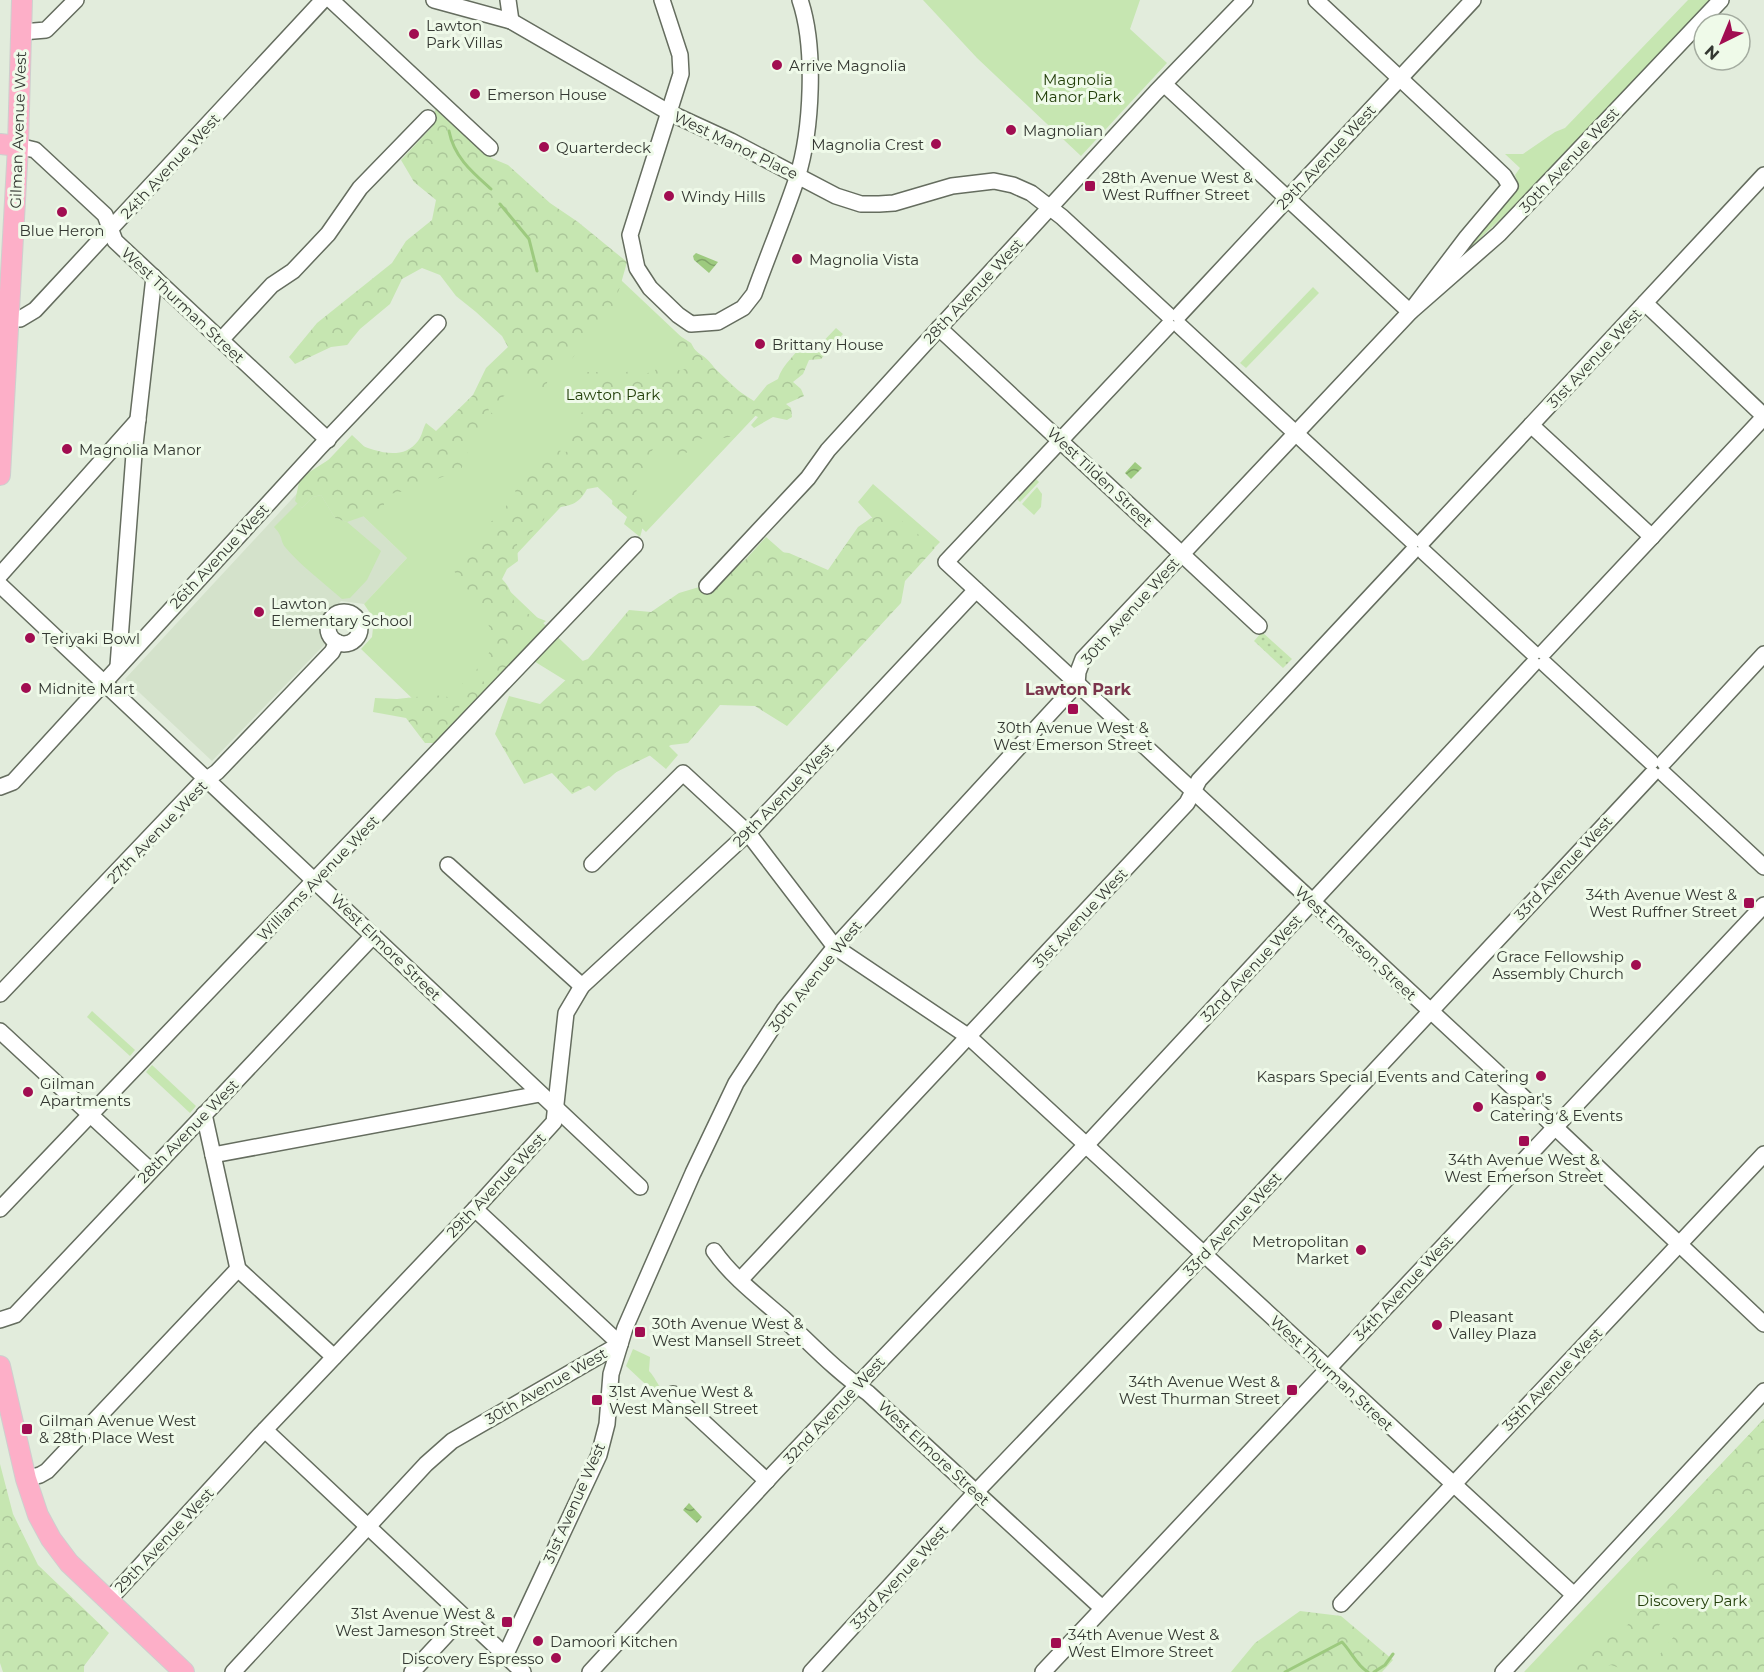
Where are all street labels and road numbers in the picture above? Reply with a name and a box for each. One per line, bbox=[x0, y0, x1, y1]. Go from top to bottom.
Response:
street label: Gilman Avenue West bbox=[6, 51, 30, 209]
street label: 29th Avenue West bbox=[1272, 100, 1380, 214]
street label: 30th Avenue West bbox=[1515, 103, 1623, 217]
street label: West Manor Place bbox=[671, 107, 801, 183]
street label: 24th Avenue West bbox=[116, 109, 224, 223]
street label: 28th Avenue West bbox=[919, 234, 1027, 348]
street label: West Thurman Street bbox=[118, 243, 248, 367]
street label: 31st Avenue West bbox=[1543, 304, 1645, 412]
street label: West Tilden Street bbox=[1043, 423, 1157, 531]
street label: 26th Avenue West bbox=[165, 500, 273, 612]
street label: 30th Avenue West bbox=[1077, 554, 1183, 668]
street label: 29th Avenue West bbox=[729, 739, 837, 851]
street label: 27th Avenue West bbox=[103, 776, 211, 888]
street label: Williams Avenue West bbox=[253, 811, 383, 945]
street label: 33rd Avenue West bbox=[1510, 812, 1616, 924]
street label: 31st Avenue West bbox=[1029, 864, 1131, 972]
street label: West Emerson Street bbox=[1291, 882, 1421, 1004]
street label: West Elmore Street bbox=[327, 890, 445, 1004]
street label: 32nd Avenue West bbox=[1196, 910, 1306, 1026]
street label: 30th Avenue West bbox=[764, 917, 866, 1035]
street label: 28th Avenue West bbox=[134, 1075, 242, 1187]
street label: 29th Avenue West bbox=[442, 1128, 550, 1242]
street label: 33rd Avenue West bbox=[1179, 1168, 1285, 1280]
street label: 34th Avenue West bbox=[1349, 1231, 1457, 1345]
street label: West Thurman Street bbox=[1267, 1311, 1397, 1435]
street label: 35th Avenue West bbox=[1498, 1324, 1606, 1434]
street label: 30th Avenue West bbox=[482, 1343, 610, 1429]
street label: 32nd Avenue West bbox=[779, 1352, 889, 1468]
street label: West Elmore Street bbox=[874, 1396, 994, 1510]
street label: 31st Avenue West bbox=[539, 1440, 609, 1566]
street label: 29th Avenue West bbox=[110, 1483, 218, 1597]
street label: 33rd Avenue West bbox=[846, 1521, 952, 1633]

